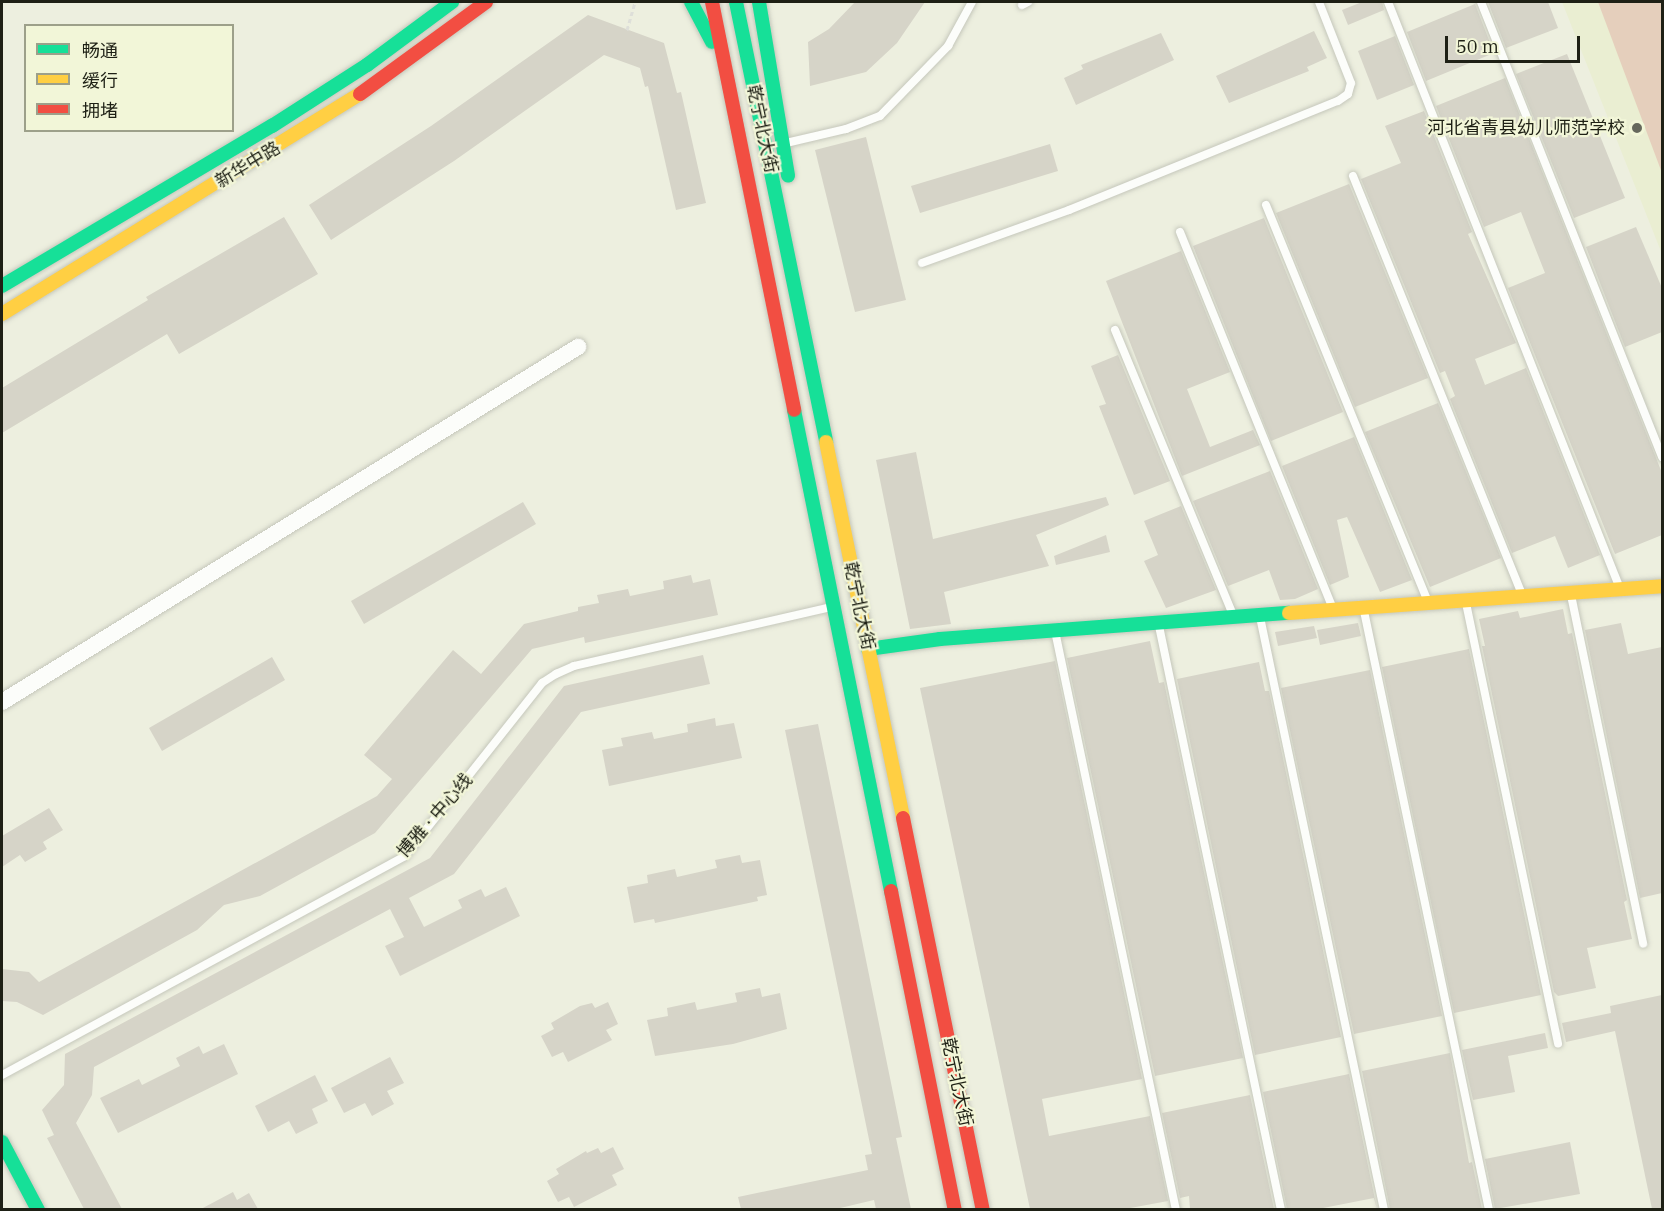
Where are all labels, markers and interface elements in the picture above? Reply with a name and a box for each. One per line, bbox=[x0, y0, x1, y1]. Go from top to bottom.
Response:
legend bbox=[24, 24, 234, 132]
scale bar bbox=[1448, 24, 1583, 62]
text: 50 m bbox=[1456, 35, 1499, 58]
text: 畅通 bbox=[82, 39, 118, 62]
text: 缓行 bbox=[82, 69, 118, 92]
street label: 乾宁北大街 bbox=[742, 83, 782, 175]
text: 拥堵 bbox=[82, 99, 118, 122]
place label: 河北省青县幼儿师范学校 bbox=[1427, 117, 1625, 139]
marker: 河北省青县幼儿师范学校 bbox=[1630, 121, 1644, 135]
street label: 新华中路 bbox=[212, 137, 284, 193]
street label: 乾宁北大街 bbox=[839, 560, 879, 652]
street label: 博雅 · 中心线 bbox=[393, 770, 477, 862]
street label: 乾宁北大街 bbox=[937, 1036, 977, 1128]

